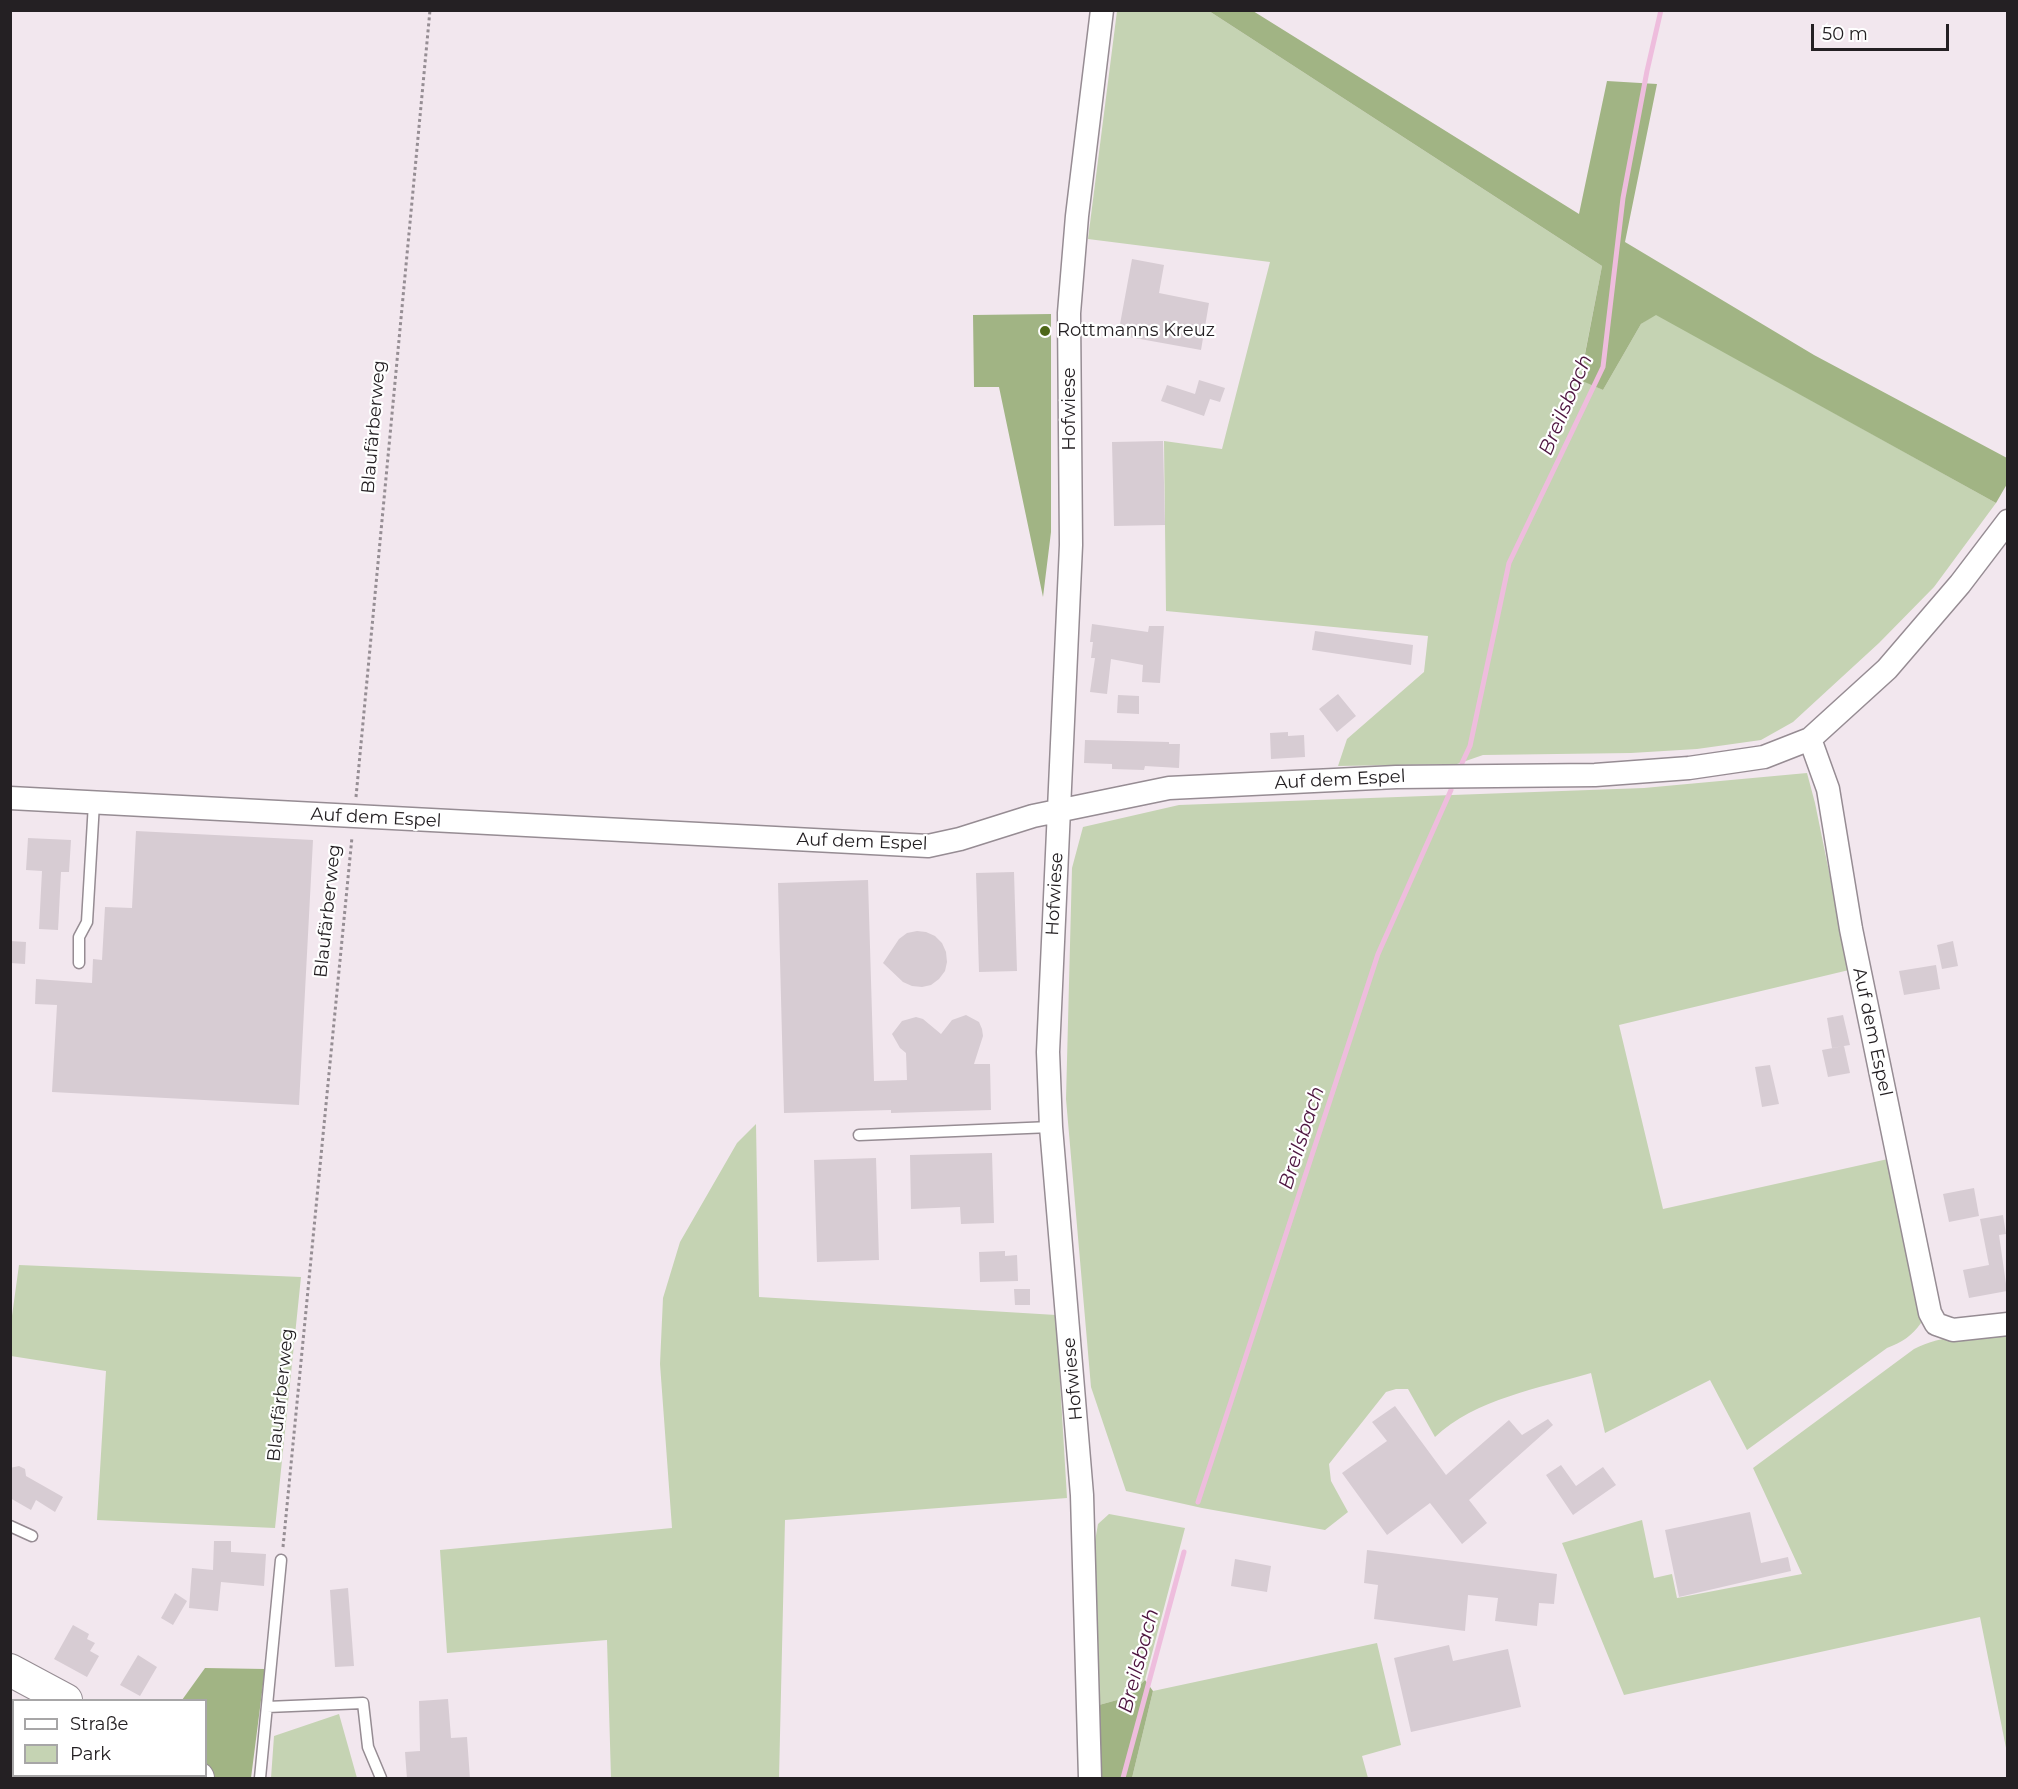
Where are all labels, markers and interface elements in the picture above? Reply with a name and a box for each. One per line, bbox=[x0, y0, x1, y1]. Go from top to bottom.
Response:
scale bar bbox=[1814, 12, 1952, 50]
text: 50 m bbox=[1822, 23, 1868, 45]
place label: Rottmanns Kreuz bbox=[1057, 320, 1215, 342]
marker: Rottmanns Kreuz bbox=[1038, 324, 1052, 338]
water label: Breilsbach bbox=[1534, 351, 1598, 459]
street label: Blaufärberweg bbox=[357, 359, 391, 495]
street label: Hofwiese bbox=[1059, 367, 1081, 451]
street label: Auf dem Espel bbox=[1274, 766, 1406, 794]
street label: Auf dem Espel bbox=[310, 804, 442, 832]
street label: Auf dem Espel bbox=[796, 829, 928, 855]
street label: Blaufärberweg bbox=[310, 843, 346, 979]
street label: Hofwiese bbox=[1042, 852, 1068, 936]
street label: Auf dem Espel bbox=[1848, 966, 1896, 1098]
water label: Breilsbach bbox=[1274, 1083, 1330, 1193]
street label: Blaufärberweg bbox=[263, 1327, 299, 1463]
street label: Hofwiese bbox=[1059, 1337, 1087, 1421]
water label: Breilsbach bbox=[1114, 1606, 1164, 1716]
legend bbox=[12, 1699, 207, 1777]
text: Straße bbox=[70, 1713, 128, 1735]
text: Park bbox=[70, 1743, 111, 1765]

